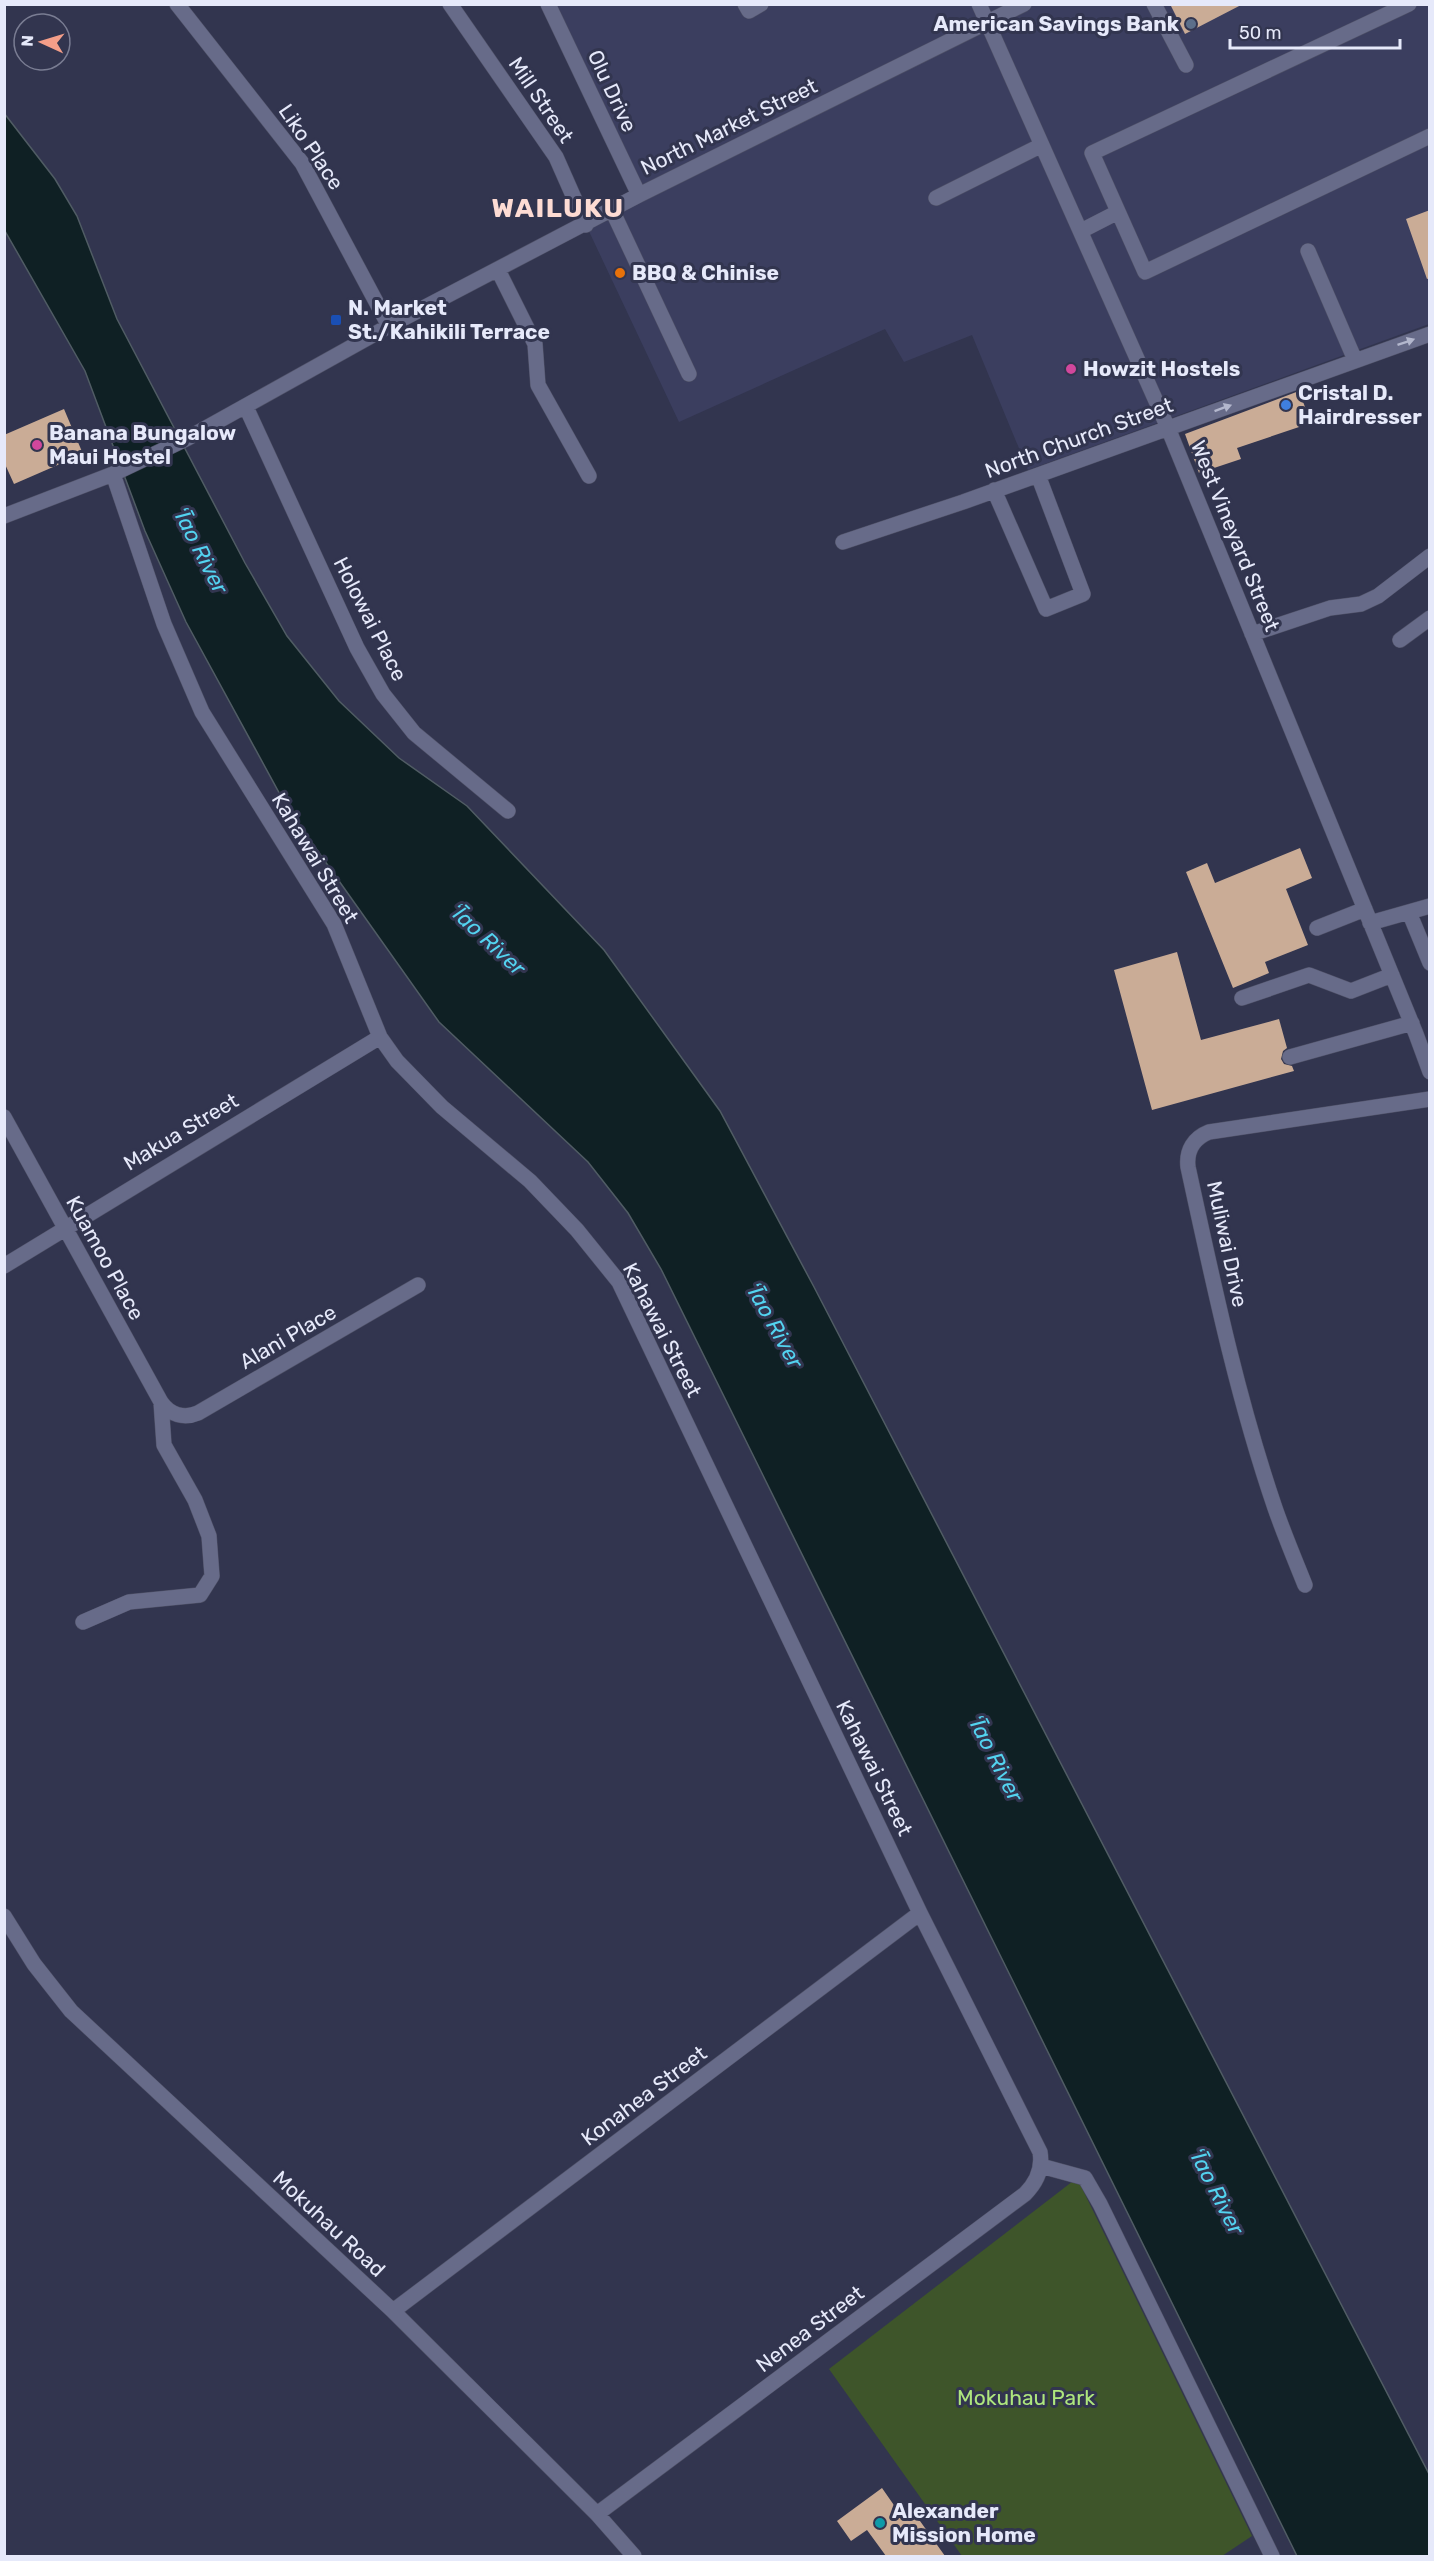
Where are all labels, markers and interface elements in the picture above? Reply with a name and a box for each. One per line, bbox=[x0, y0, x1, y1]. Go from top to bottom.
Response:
place label: American Savings Bank bbox=[934, 11, 1180, 36]
north arrow bbox=[12, 12, 72, 72]
scale bar bbox=[1230, 12, 1400, 50]
marker: American Savings Bank bbox=[1184, 17, 1198, 31]
text: 50 m bbox=[1239, 22, 1282, 44]
text: N bbox=[18, 35, 37, 47]
street label: Olu Drive bbox=[583, 46, 642, 136]
street label: Mill Street bbox=[504, 52, 579, 147]
street label: North Market Street bbox=[637, 73, 821, 180]
street label: Liko Place bbox=[274, 99, 349, 194]
district label: WAILUKU bbox=[492, 192, 624, 224]
place label: BBQ & Chinise bbox=[632, 260, 779, 285]
marker: BBQ & Chinise bbox=[613, 266, 627, 280]
place label: N. Market St./Kahikili Terrace bbox=[348, 295, 550, 344]
marker: N. Market St./Kahikili Terrace bbox=[329, 313, 343, 327]
one-way arrow bbox=[1397, 336, 1415, 346]
place label: Howzit Hostels bbox=[1083, 356, 1240, 381]
marker: Howzit Hostels bbox=[1064, 362, 1078, 376]
place label: Cristal D. Hairdresser bbox=[1298, 380, 1422, 429]
street label: North Church Street bbox=[981, 392, 1176, 483]
marker: Cristal D. Hairdresser bbox=[1279, 398, 1293, 412]
one-way arrow bbox=[1214, 403, 1232, 412]
place label: Banana Bungalow Maui Hostel bbox=[49, 420, 236, 469]
street label: West Vineyard Street bbox=[1186, 437, 1285, 635]
marker: Banana Bungalow Maui Hostel bbox=[30, 438, 44, 452]
water label: ʻĪao River bbox=[167, 502, 235, 600]
street label: Holowai Place bbox=[328, 553, 412, 685]
street label: Kahawai Street bbox=[267, 788, 364, 927]
water label: ʻĪao River bbox=[444, 897, 532, 982]
street label: Makua Street bbox=[119, 1088, 243, 1176]
street label: Muliwai Drive bbox=[1202, 1179, 1253, 1309]
street label: Kuamoo Place bbox=[61, 1191, 150, 1324]
street label: Kahawai Street bbox=[618, 1258, 707, 1401]
water label: ʻĪao River bbox=[740, 1278, 810, 1374]
street label: Alani Place bbox=[235, 1299, 340, 1374]
street label: Kahawai Street bbox=[831, 1696, 918, 1840]
water label: ʻĪao River bbox=[962, 1710, 1030, 1808]
street label: Konahea Street bbox=[576, 2040, 711, 2151]
water label: ʻĪao River bbox=[1183, 2143, 1251, 2241]
street label: Mokuhau Road bbox=[268, 2165, 391, 2282]
street label: Nenea Street bbox=[751, 2280, 868, 2377]
park label: Mokuhau Park bbox=[957, 2385, 1095, 2410]
place label: Alexander Mission Home bbox=[892, 2498, 1036, 2547]
marker: Alexander Mission Home bbox=[873, 2516, 887, 2530]

